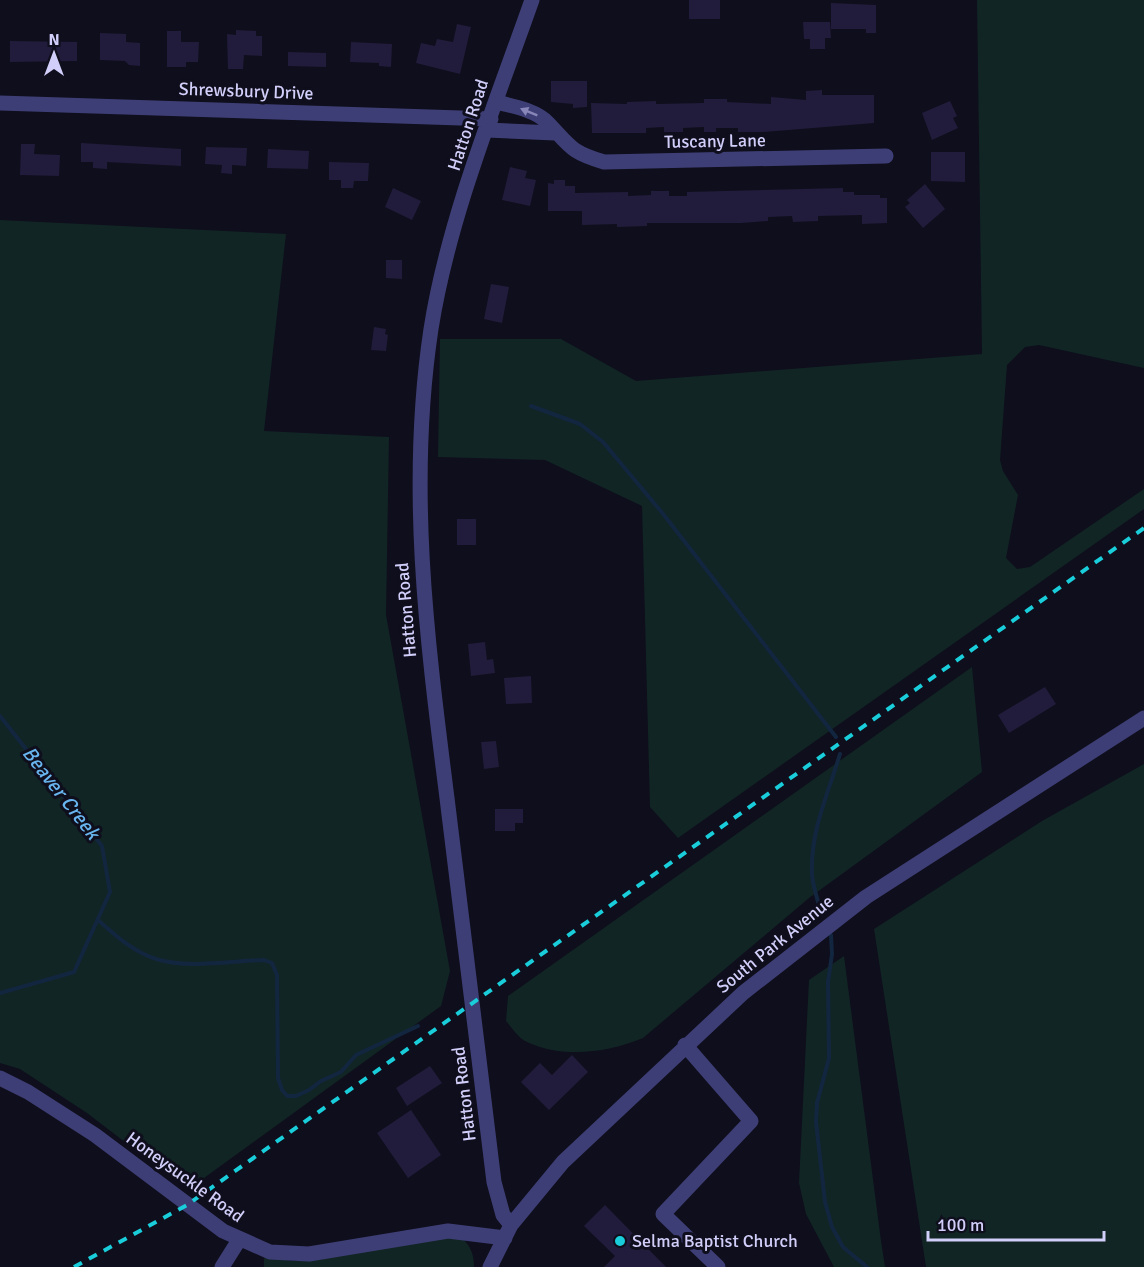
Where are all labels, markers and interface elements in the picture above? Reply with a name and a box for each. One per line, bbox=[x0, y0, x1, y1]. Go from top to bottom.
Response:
north arrow bbox=[24, 24, 84, 84]
text: N bbox=[48, 30, 60, 50]
street label: Hatton Road bbox=[443, 76, 493, 174]
street label: Shrewsbury Drive bbox=[178, 78, 314, 104]
one-way arrow bbox=[519, 107, 537, 117]
street label: Tuscany Lane bbox=[664, 129, 766, 153]
street label: Hatton Road bbox=[391, 562, 421, 658]
water label: Beaver Creek bbox=[17, 741, 106, 846]
street label: South Park Avenue bbox=[712, 890, 838, 998]
street label: Hatton Road bbox=[447, 1045, 481, 1143]
street label: Honeysuckle Road bbox=[122, 1127, 248, 1227]
scale bar bbox=[928, 1204, 1104, 1242]
text: 100 m bbox=[937, 1214, 984, 1236]
place label: Selma Baptist Church bbox=[632, 1230, 798, 1252]
marker: Selma Baptist Church bbox=[613, 1234, 627, 1248]

